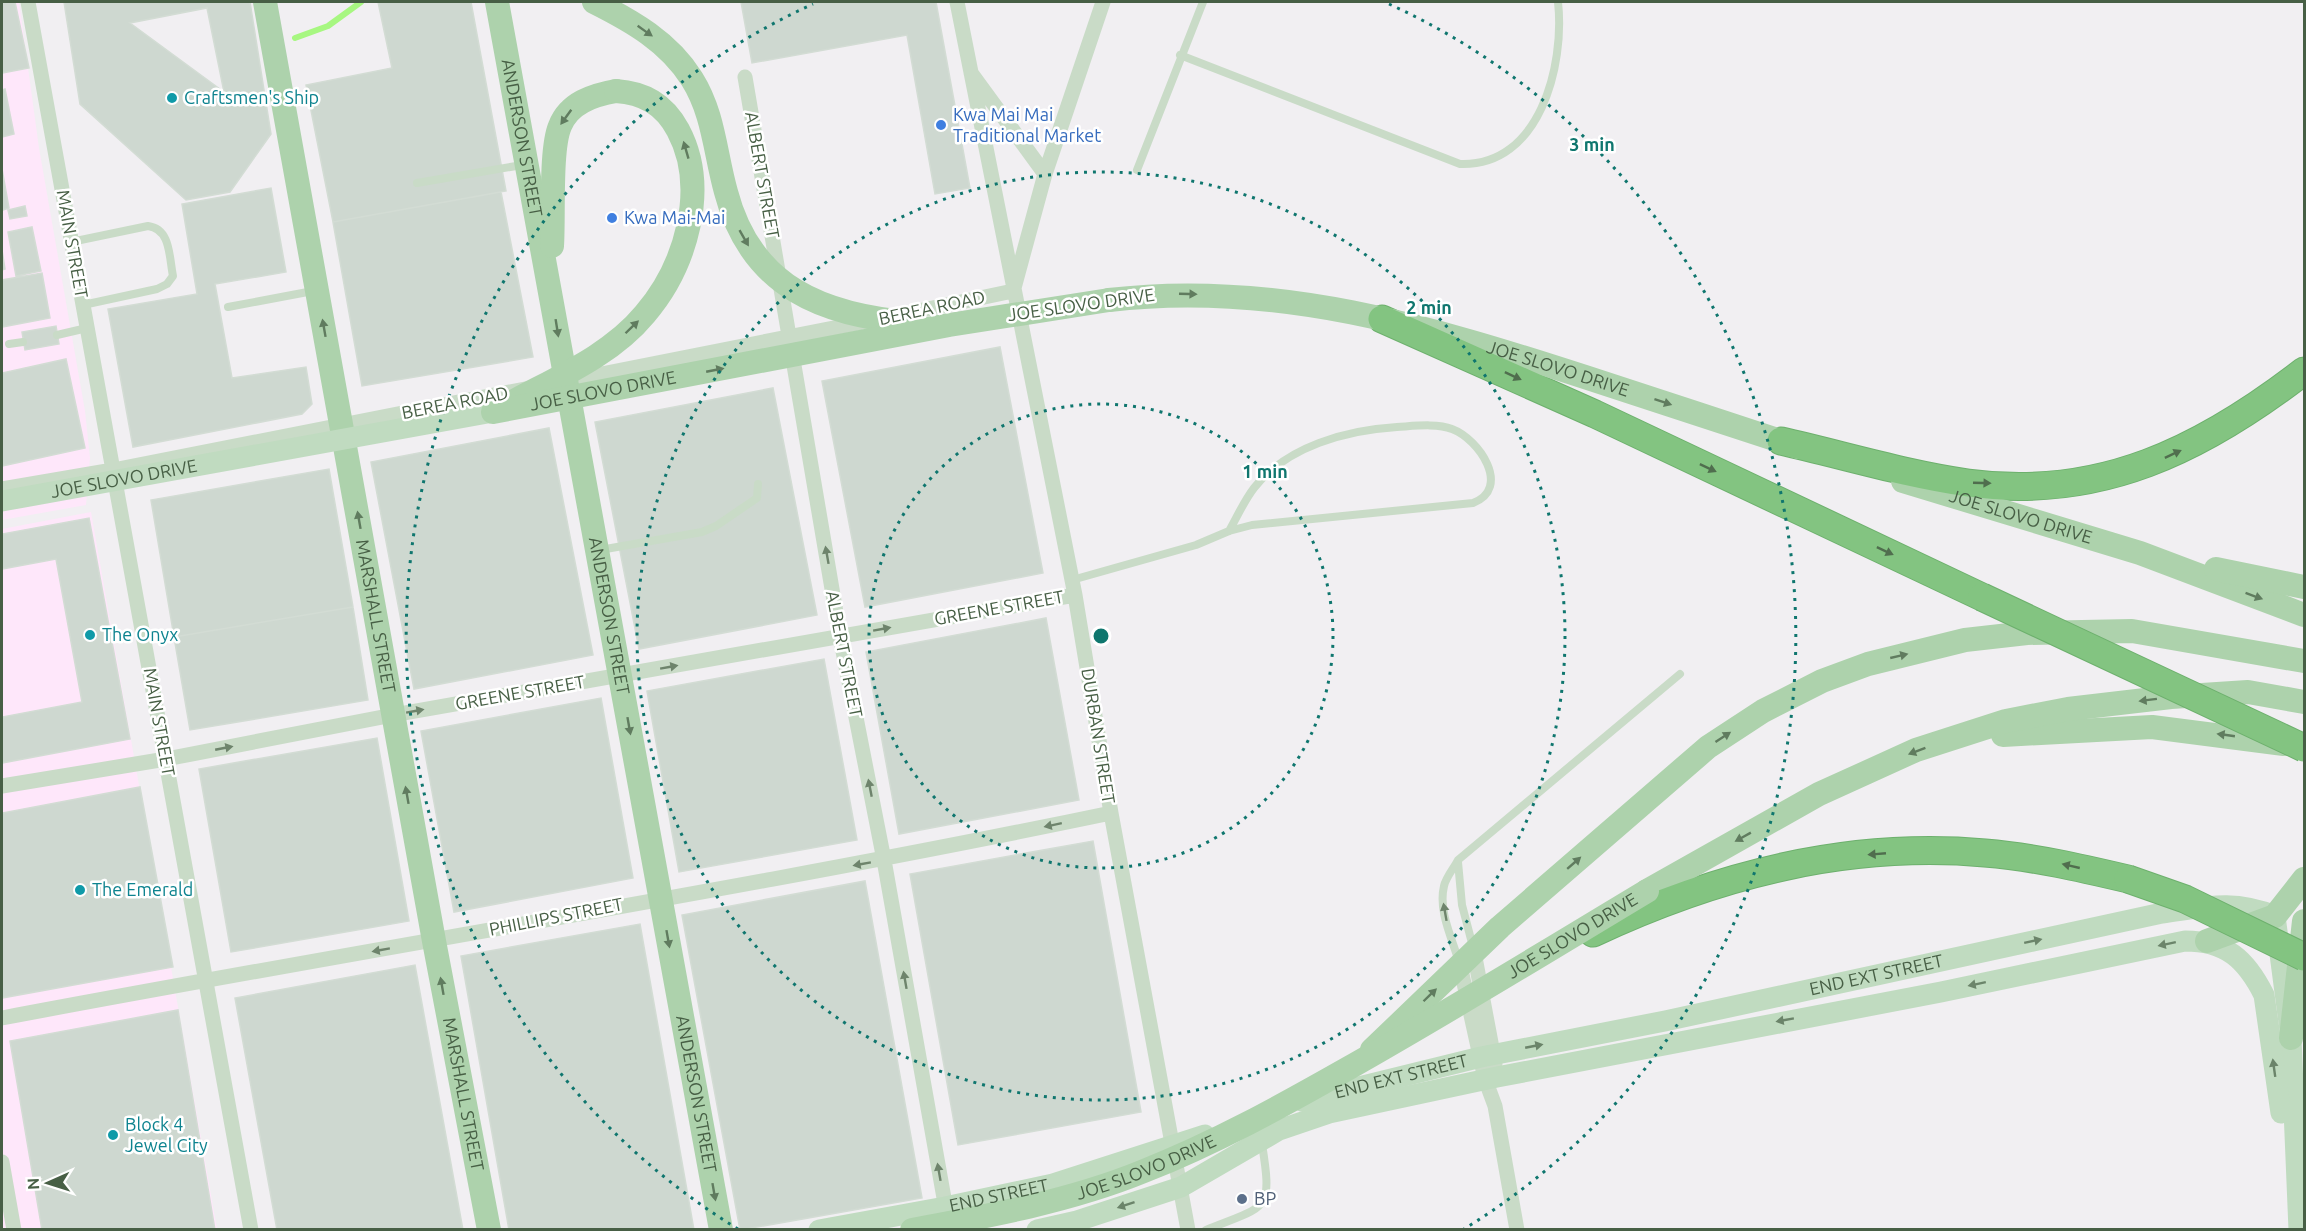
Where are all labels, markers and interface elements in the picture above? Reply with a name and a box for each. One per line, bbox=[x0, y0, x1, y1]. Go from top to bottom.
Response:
one-way arrow bbox=[636, 25, 652, 37]
street label: ANDERSON STREET bbox=[499, 57, 547, 218]
place label: Craftsmen's Ship bbox=[184, 87, 319, 107]
marker: Craftsmen's Ship bbox=[165, 91, 179, 105]
place label: Kwa Mai Mai Traditional Market bbox=[953, 104, 1101, 145]
one-way arrow bbox=[560, 109, 572, 125]
street label: ALBERT STREET bbox=[742, 110, 784, 240]
marker: Kwa Mai Mai Traditional Market bbox=[934, 118, 948, 132]
text: 3 min bbox=[1569, 134, 1615, 154]
one-way arrow bbox=[680, 141, 690, 159]
street label: MAIN STREET bbox=[54, 188, 92, 300]
place label: Kwa Mai-Mai bbox=[624, 207, 725, 227]
marker: Kwa Mai-Mai bbox=[605, 211, 619, 225]
one-way arrow bbox=[739, 230, 749, 247]
street label: JOE SLOVO DRIVE bbox=[1006, 284, 1156, 324]
street label: BEREA ROAD bbox=[877, 286, 987, 328]
one-way arrow bbox=[1179, 290, 1198, 299]
text: 2 min bbox=[1406, 297, 1452, 317]
one-way arrow bbox=[319, 318, 328, 337]
one-way arrow bbox=[552, 318, 561, 337]
one-way arrow bbox=[624, 321, 638, 335]
street label: JOE SLOVO DRIVE bbox=[1485, 336, 1632, 400]
one-way arrow bbox=[706, 365, 725, 374]
street label: JOE SLOVO DRIVE bbox=[528, 366, 678, 414]
one-way arrow bbox=[1504, 371, 1521, 380]
street label: BEREA ROAD bbox=[400, 382, 510, 422]
one-way arrow bbox=[1654, 398, 1672, 408]
one-way arrow bbox=[2164, 449, 2182, 459]
street label: JOE SLOVO DRIVE bbox=[49, 455, 199, 501]
text: 1 min bbox=[1242, 461, 1288, 481]
one-way arrow bbox=[1700, 463, 1717, 472]
one-way arrow bbox=[1972, 479, 1991, 488]
street label: JOE SLOVO DRIVE bbox=[1947, 485, 2095, 547]
one-way arrow bbox=[354, 510, 363, 529]
street label: ANDERSON STREET bbox=[586, 535, 634, 696]
street label: MARSHALL STREET bbox=[353, 538, 400, 694]
one-way arrow bbox=[822, 546, 831, 565]
one-way arrow bbox=[1876, 547, 1893, 556]
street label: GREENE STREET bbox=[932, 586, 1065, 628]
street label: ALBERT STREET bbox=[823, 589, 867, 719]
one-way arrow bbox=[2245, 592, 2263, 601]
place label: The Onyx bbox=[102, 624, 178, 644]
one-way arrow bbox=[873, 624, 892, 633]
centre of rings bbox=[1091, 626, 1111, 646]
marker: The Onyx bbox=[83, 628, 97, 642]
one-way arrow bbox=[1889, 651, 1908, 661]
one-way arrow bbox=[660, 662, 679, 671]
street label: MAIN STREET bbox=[141, 666, 179, 778]
street label: DURBAN STREET bbox=[1078, 667, 1120, 805]
street label: GREENE STREET bbox=[453, 671, 586, 713]
one-way arrow bbox=[2138, 695, 2157, 705]
one-way arrow bbox=[406, 706, 425, 715]
one-way arrow bbox=[625, 717, 634, 736]
one-way arrow bbox=[1714, 731, 1730, 743]
one-way arrow bbox=[2216, 731, 2235, 740]
one-way arrow bbox=[215, 743, 234, 752]
one-way arrow bbox=[1908, 746, 1926, 756]
one-way arrow bbox=[865, 778, 874, 797]
one-way arrow bbox=[403, 785, 412, 804]
one-way arrow bbox=[1044, 821, 1063, 830]
one-way arrow bbox=[1734, 832, 1751, 842]
one-way arrow bbox=[1868, 849, 1887, 858]
one-way arrow bbox=[1566, 857, 1581, 870]
one-way arrow bbox=[853, 859, 872, 868]
one-way arrow bbox=[2062, 860, 2080, 870]
place label: The Emerald bbox=[92, 879, 193, 899]
marker: The Emerald bbox=[73, 883, 87, 897]
street label: JOE SLOVO DRIVE bbox=[1503, 888, 1641, 982]
street label: PHILLIPS STREET bbox=[487, 893, 624, 939]
one-way arrow bbox=[1440, 902, 1449, 921]
one-way arrow bbox=[663, 929, 672, 948]
one-way arrow bbox=[2024, 936, 2043, 945]
one-way arrow bbox=[2158, 940, 2177, 949]
one-way arrow bbox=[371, 945, 390, 954]
street label: END EXT STREET bbox=[1807, 950, 1945, 998]
one-way arrow bbox=[901, 970, 910, 989]
one-way arrow bbox=[437, 977, 446, 996]
one-way arrow bbox=[1967, 980, 1986, 989]
one-way arrow bbox=[1423, 988, 1437, 1002]
street label: ANDERSON STREET bbox=[673, 1013, 721, 1174]
street label: MARSHALL STREET bbox=[440, 1016, 489, 1172]
one-way arrow bbox=[1775, 1016, 1794, 1025]
one-way arrow bbox=[1525, 1041, 1543, 1051]
street label: END EXT STREET bbox=[1332, 1050, 1469, 1102]
one-way arrow bbox=[2270, 1058, 2279, 1077]
place label: Block 4 Jewel City bbox=[125, 1114, 208, 1155]
marker: Block 4 Jewel City bbox=[106, 1128, 120, 1142]
street label: JOE SLOVO DRIVE bbox=[1074, 1130, 1219, 1203]
north arrow bbox=[18, 1153, 78, 1213]
one-way arrow bbox=[934, 1162, 943, 1181]
street label: END STREET bbox=[947, 1174, 1050, 1215]
text: N bbox=[24, 1177, 42, 1190]
one-way arrow bbox=[710, 1183, 719, 1202]
place label: BP bbox=[1254, 1188, 1276, 1208]
marker: BP bbox=[1235, 1192, 1249, 1206]
one-way arrow bbox=[1117, 1200, 1135, 1210]

